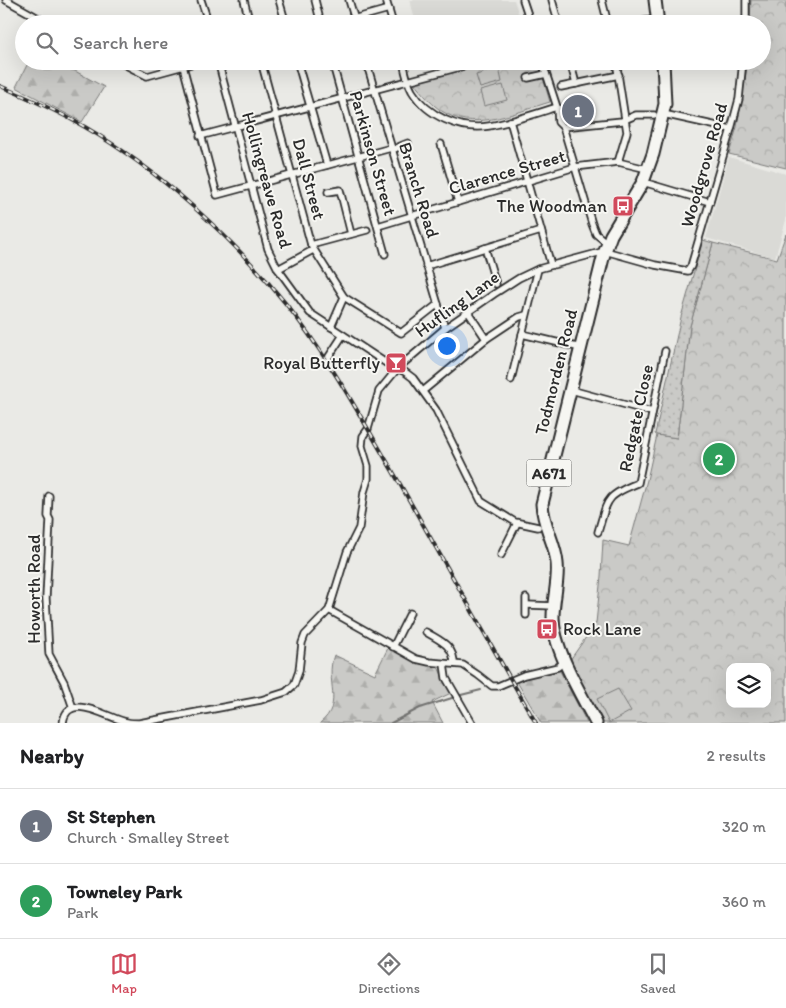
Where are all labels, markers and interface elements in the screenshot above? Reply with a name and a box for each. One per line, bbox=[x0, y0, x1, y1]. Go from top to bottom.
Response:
search box bbox=[15, 15, 771, 70]
icon: search bbox=[33, 29, 61, 57]
text: Search here bbox=[73, 31, 168, 54]
street label: Parkinson Street bbox=[345, 88, 401, 218]
pin: 1 bbox=[562, 92, 594, 130]
street label: Woodgrove Road bbox=[676, 100, 732, 230]
street label: Hollingreave Road bbox=[237, 109, 297, 251]
street label: Dall Street bbox=[288, 136, 330, 222]
street label: Branch Road bbox=[394, 139, 444, 241]
street label: Clarence Street bbox=[446, 145, 568, 199]
bus stop icon: The Woodman bbox=[611, 194, 635, 218]
place label: The Woodman bbox=[497, 195, 607, 217]
street label: Hufling Lane bbox=[411, 266, 503, 342]
street label: Todmorden Road bbox=[530, 306, 582, 437]
your location bbox=[434, 333, 460, 359]
bar icon: Royal Butterfly bbox=[384, 351, 408, 375]
place label: Royal Butterfly bbox=[263, 352, 380, 374]
street label: Redgate Close bbox=[614, 362, 658, 474]
pin: 2 bbox=[703, 440, 735, 478]
road number: A671 bbox=[526, 459, 572, 486]
street label: Howorth Road bbox=[23, 534, 45, 644]
bus stop icon: Rock Lane bbox=[535, 617, 559, 641]
place label: Rock Lane bbox=[563, 618, 641, 640]
map controls bbox=[726, 663, 771, 708]
button: layers bbox=[726, 663, 771, 708]
text: Nearby bbox=[20, 743, 84, 768]
text: 2 results bbox=[706, 746, 766, 765]
text: St Stephen bbox=[67, 805, 155, 828]
text: 1 bbox=[32, 817, 40, 836]
text: 320 m bbox=[722, 817, 766, 836]
text: Church · Smalley Street bbox=[67, 828, 229, 847]
text: Towneley Park bbox=[67, 880, 182, 903]
text: 2 bbox=[32, 892, 40, 911]
text: 360 m bbox=[722, 892, 766, 911]
text: Park bbox=[67, 903, 98, 922]
tab: Map bbox=[110, 950, 138, 997]
tab: Directions bbox=[358, 950, 420, 997]
tab: Saved bbox=[640, 950, 676, 997]

